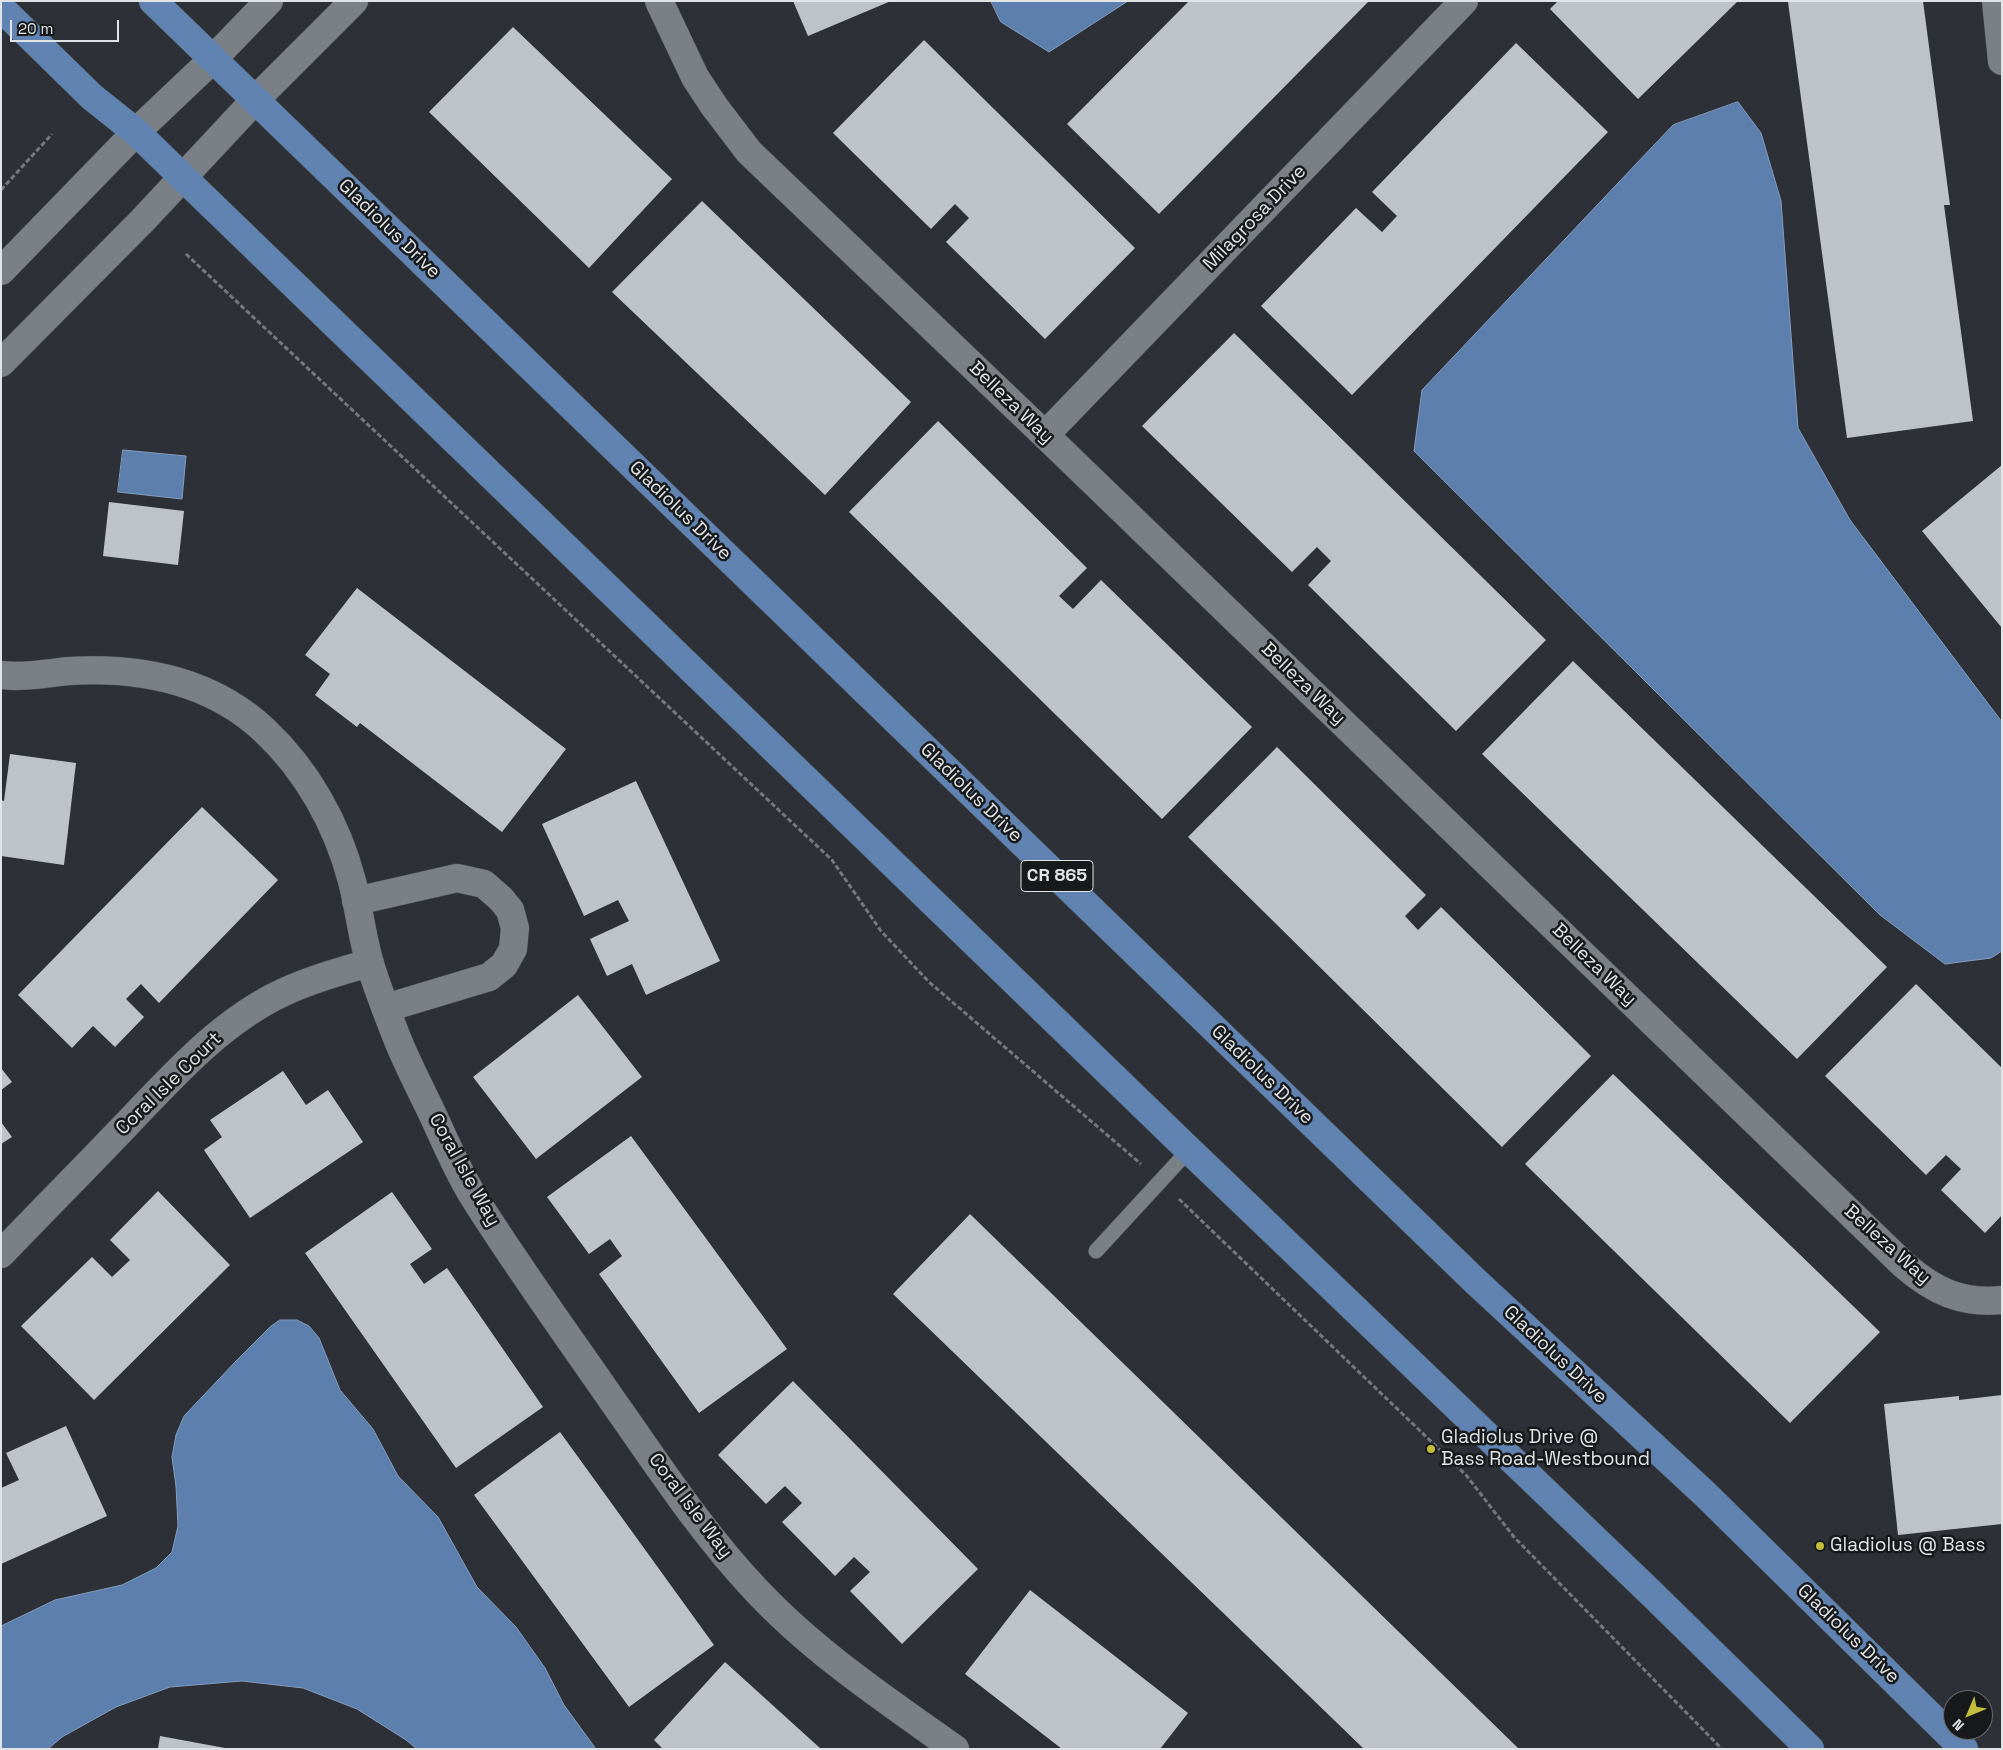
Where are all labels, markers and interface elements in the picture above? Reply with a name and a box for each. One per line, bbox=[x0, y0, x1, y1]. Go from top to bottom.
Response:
scale bar bbox=[12, 10, 121, 42]
text: 20 m bbox=[18, 19, 53, 38]
street label: Milagrosa Drive bbox=[1199, 160, 1311, 276]
street label: Gladiolus Drive bbox=[333, 175, 445, 283]
street label: Belleza Way bbox=[964, 357, 1058, 449]
street label: Gladiolus Drive bbox=[624, 457, 736, 565]
street label: Belleza Way bbox=[1256, 638, 1350, 730]
street label: Gladiolus Drive bbox=[915, 739, 1027, 847]
road number: CR 865 bbox=[1021, 860, 1093, 891]
street label: Belleza Way bbox=[1547, 919, 1641, 1011]
street label: Gladiolus Drive bbox=[1206, 1021, 1318, 1129]
street label: Coral Isle Court bbox=[111, 1028, 227, 1140]
street label: Coral Isle Way bbox=[424, 1110, 504, 1230]
street label: Belleza Way bbox=[1839, 1200, 1935, 1290]
street label: Gladiolus Drive bbox=[1499, 1301, 1611, 1409]
place label: Gladiolus Drive @ Bass Road-Westbound bbox=[1441, 1427, 1650, 1471]
marker: Gladiolus Drive @ Bass Road-Westbound bbox=[1425, 1443, 1437, 1455]
street label: Coral Isle Way bbox=[643, 1449, 737, 1563]
place label: Gladiolus @ Bass bbox=[1830, 1535, 1985, 1557]
marker: Gladiolus @ Bass bbox=[1814, 1540, 1826, 1552]
street label: Gladiolus Drive bbox=[1792, 1580, 1904, 1688]
north arrow bbox=[1943, 1690, 1993, 1740]
text: N bbox=[1948, 1715, 1968, 1735]

